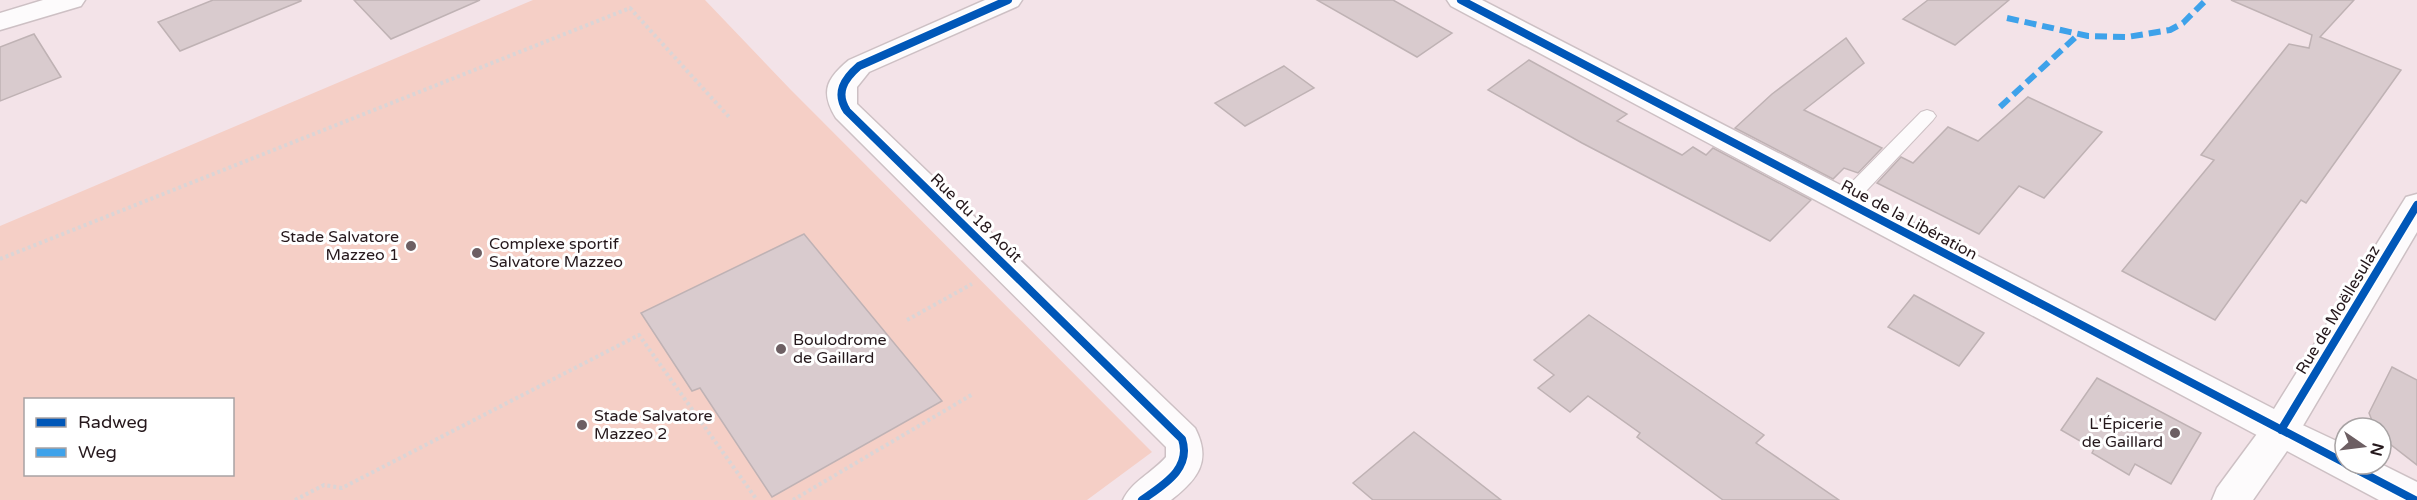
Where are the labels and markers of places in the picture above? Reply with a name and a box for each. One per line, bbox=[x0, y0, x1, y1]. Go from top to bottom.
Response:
place label: Stade Salvatore Mazzeo 1 bbox=[280, 227, 399, 265]
place label: Complexe sportif Salvatore Mazzeo bbox=[489, 234, 623, 272]
marker: Stade Salvatore Mazzeo 1 bbox=[404, 239, 418, 253]
marker: Complexe sportif Salvatore Mazzeo bbox=[470, 246, 484, 260]
place label: Boulodrome de Gaillard bbox=[793, 330, 887, 368]
marker: Boulodrome de Gaillard bbox=[774, 342, 788, 356]
place label: Stade Salvatore Mazzeo 2 bbox=[594, 406, 713, 444]
place label: L'Épicerie de Gaillard bbox=[2082, 414, 2163, 452]
marker: Stade Salvatore Mazzeo 2 bbox=[575, 418, 589, 432]
marker: L'Épicerie de Gaillard bbox=[2168, 426, 2182, 440]

